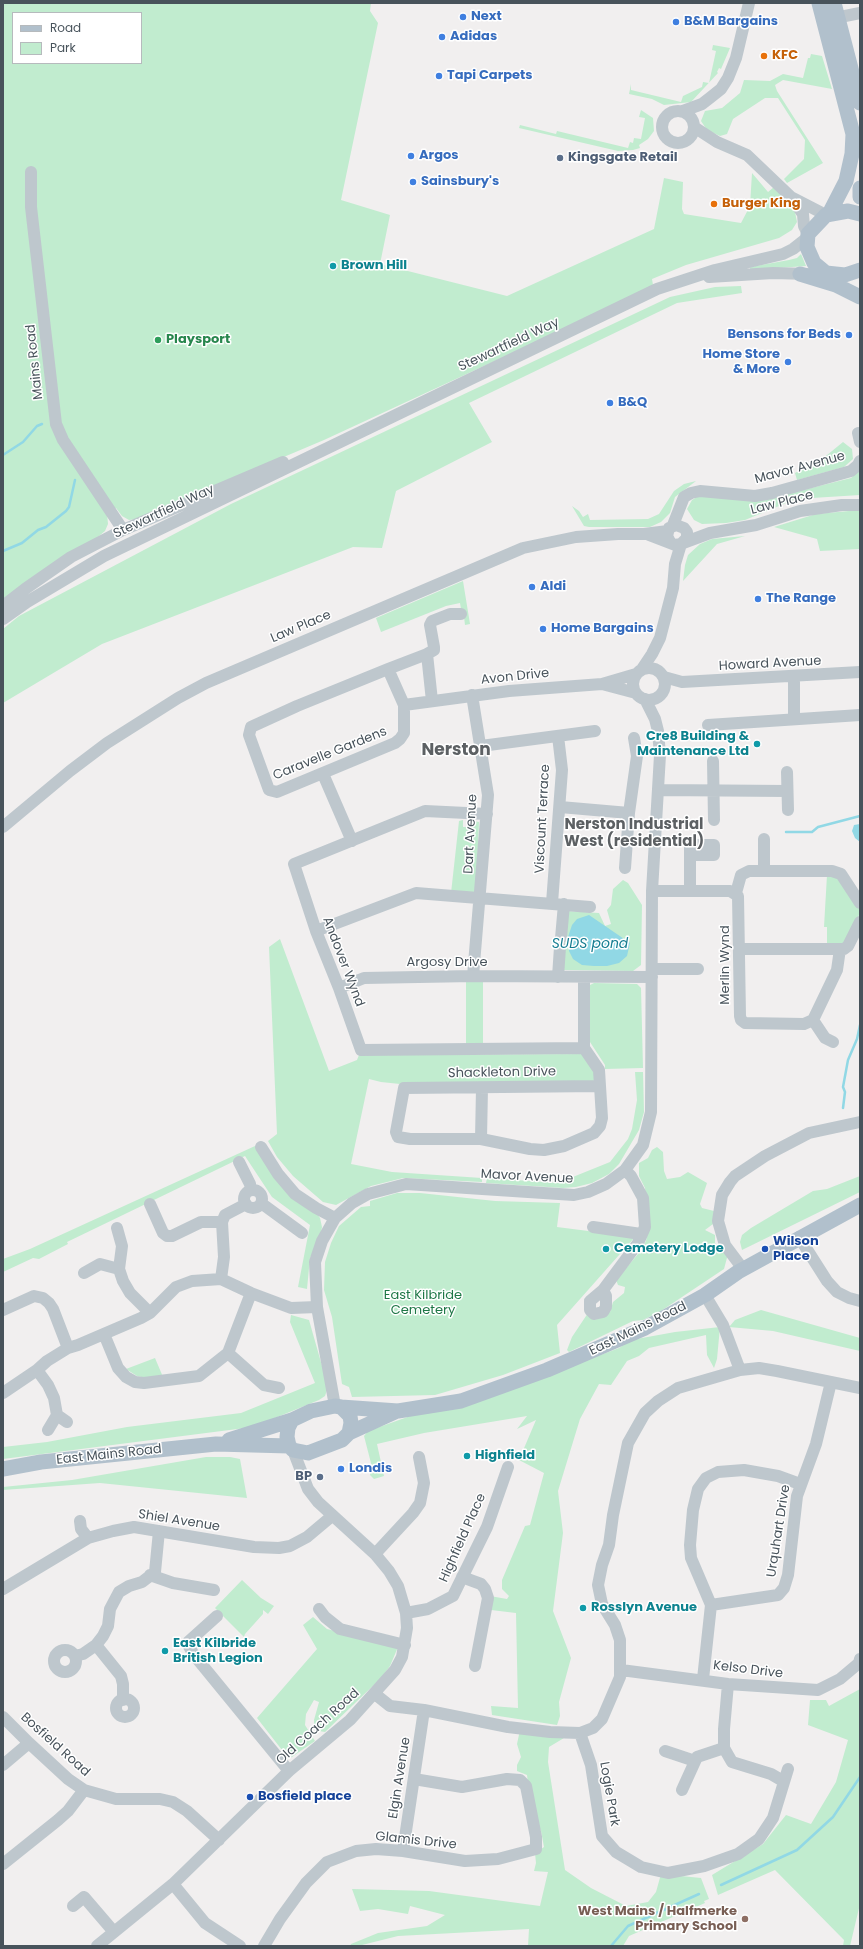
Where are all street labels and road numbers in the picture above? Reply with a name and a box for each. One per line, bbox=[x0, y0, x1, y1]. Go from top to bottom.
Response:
street label: Stewartfield Way bbox=[456, 315, 562, 375]
street label: Mains Road bbox=[23, 324, 47, 400]
street label: Mavor Avenue bbox=[753, 448, 847, 488]
street label: Stewartfield Way bbox=[111, 482, 217, 542]
street label: Law Place bbox=[749, 488, 815, 518]
street label: Law Place bbox=[268, 607, 334, 647]
street label: Howard Avenue bbox=[718, 654, 822, 674]
street label: Avon Drive bbox=[480, 666, 550, 688]
street label: Caravelle Gardens bbox=[271, 724, 389, 784]
street label: Viscount Terrace bbox=[532, 764, 554, 874]
street label: Dart Avenue bbox=[461, 794, 481, 874]
street label: Andover Wynd bbox=[319, 915, 367, 1009]
street label: Merlin Wynd bbox=[718, 925, 734, 1005]
street label: Argosy Drive bbox=[407, 955, 487, 971]
street label: Shackleton Drive bbox=[448, 1064, 556, 1082]
street label: Mavor Avenue bbox=[480, 1167, 574, 1187]
street label: East Mains Road bbox=[587, 1299, 689, 1359]
street label: East Mains Road bbox=[55, 1442, 163, 1468]
street label: Urquhart Drive bbox=[764, 1484, 794, 1578]
street label: Highfield Place bbox=[436, 1491, 490, 1585]
street label: Shiel Avenue bbox=[137, 1507, 221, 1535]
street label: Kelso Drive bbox=[712, 1658, 784, 1682]
street label: Old Coach Road bbox=[273, 1686, 363, 1768]
street label: Bosfield Road bbox=[17, 1710, 93, 1780]
street label: Elgin Avenue bbox=[386, 1736, 414, 1820]
street label: Logie Park bbox=[596, 1760, 622, 1828]
street label: Glamis Drive bbox=[375, 1829, 457, 1853]

